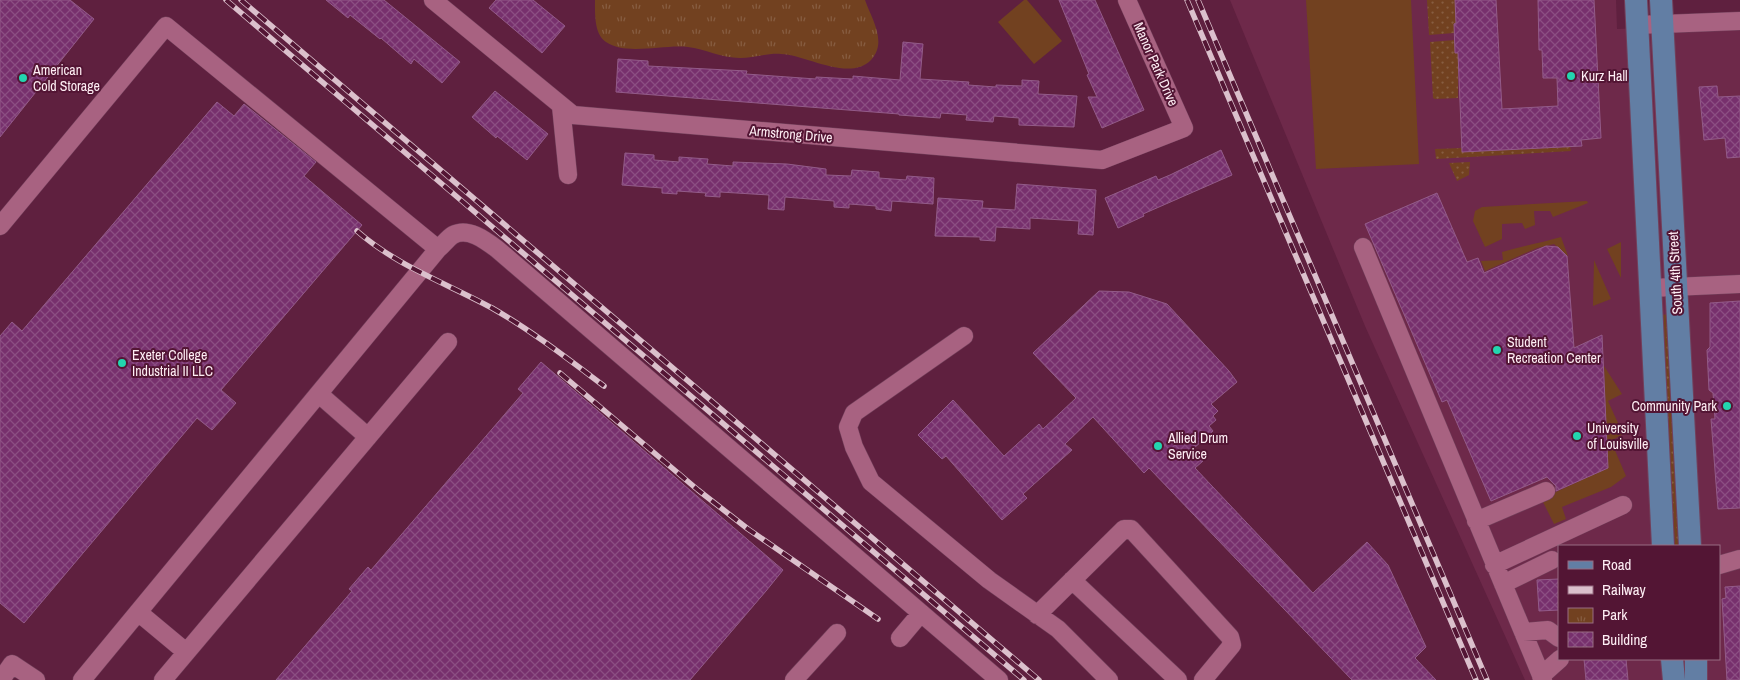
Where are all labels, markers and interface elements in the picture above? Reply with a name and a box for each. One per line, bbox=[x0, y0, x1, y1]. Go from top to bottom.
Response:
street label: Manor Park Drive bbox=[1129, 19, 1183, 109]
place label: American Cold Storage bbox=[32, 61, 100, 95]
place label: Kurz Hall bbox=[1581, 67, 1628, 85]
marker: Kurz Hall bbox=[1565, 70, 1577, 82]
marker: American Cold Storage bbox=[17, 72, 29, 84]
street label: Armstrong Drive bbox=[748, 121, 833, 147]
street label: South 4th Street bbox=[1664, 231, 1686, 315]
place label: Student Recreation Center bbox=[1507, 333, 1601, 367]
marker: Student Recreation Center bbox=[1491, 344, 1503, 356]
place label: Exeter College Industrial II LLC bbox=[132, 346, 213, 380]
marker: Exeter College Industrial II LLC bbox=[116, 357, 128, 369]
place label: Community Park bbox=[1632, 397, 1717, 415]
marker: Community Park bbox=[1721, 400, 1733, 412]
place label: University of Louisville bbox=[1587, 419, 1648, 453]
place label: Allied Drum Service bbox=[1167, 429, 1228, 463]
marker: University of Louisville bbox=[1571, 430, 1583, 442]
marker: Allied Drum Service bbox=[1152, 440, 1164, 452]
legend bbox=[1558, 545, 1720, 660]
text: Road bbox=[1602, 554, 1631, 575]
text: Railway bbox=[1602, 579, 1647, 600]
text: Park bbox=[1602, 604, 1628, 625]
text: Building bbox=[1602, 629, 1647, 650]

